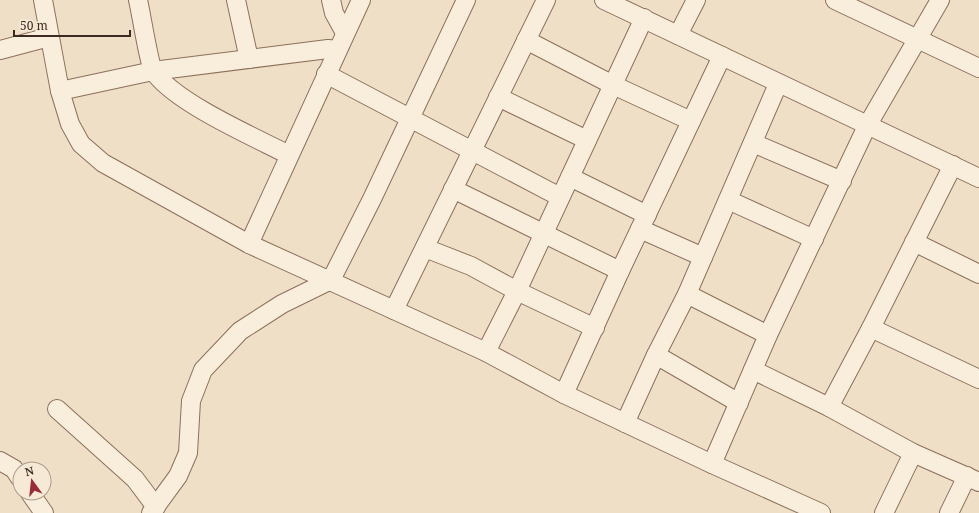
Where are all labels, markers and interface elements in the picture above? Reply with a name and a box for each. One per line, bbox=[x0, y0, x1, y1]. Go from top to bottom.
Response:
scale bar bbox=[14, 12, 130, 38]
text: 50 m bbox=[20, 17, 48, 34]
north arrow bbox=[12, 461, 52, 501]
text: N bbox=[23, 462, 36, 479]

